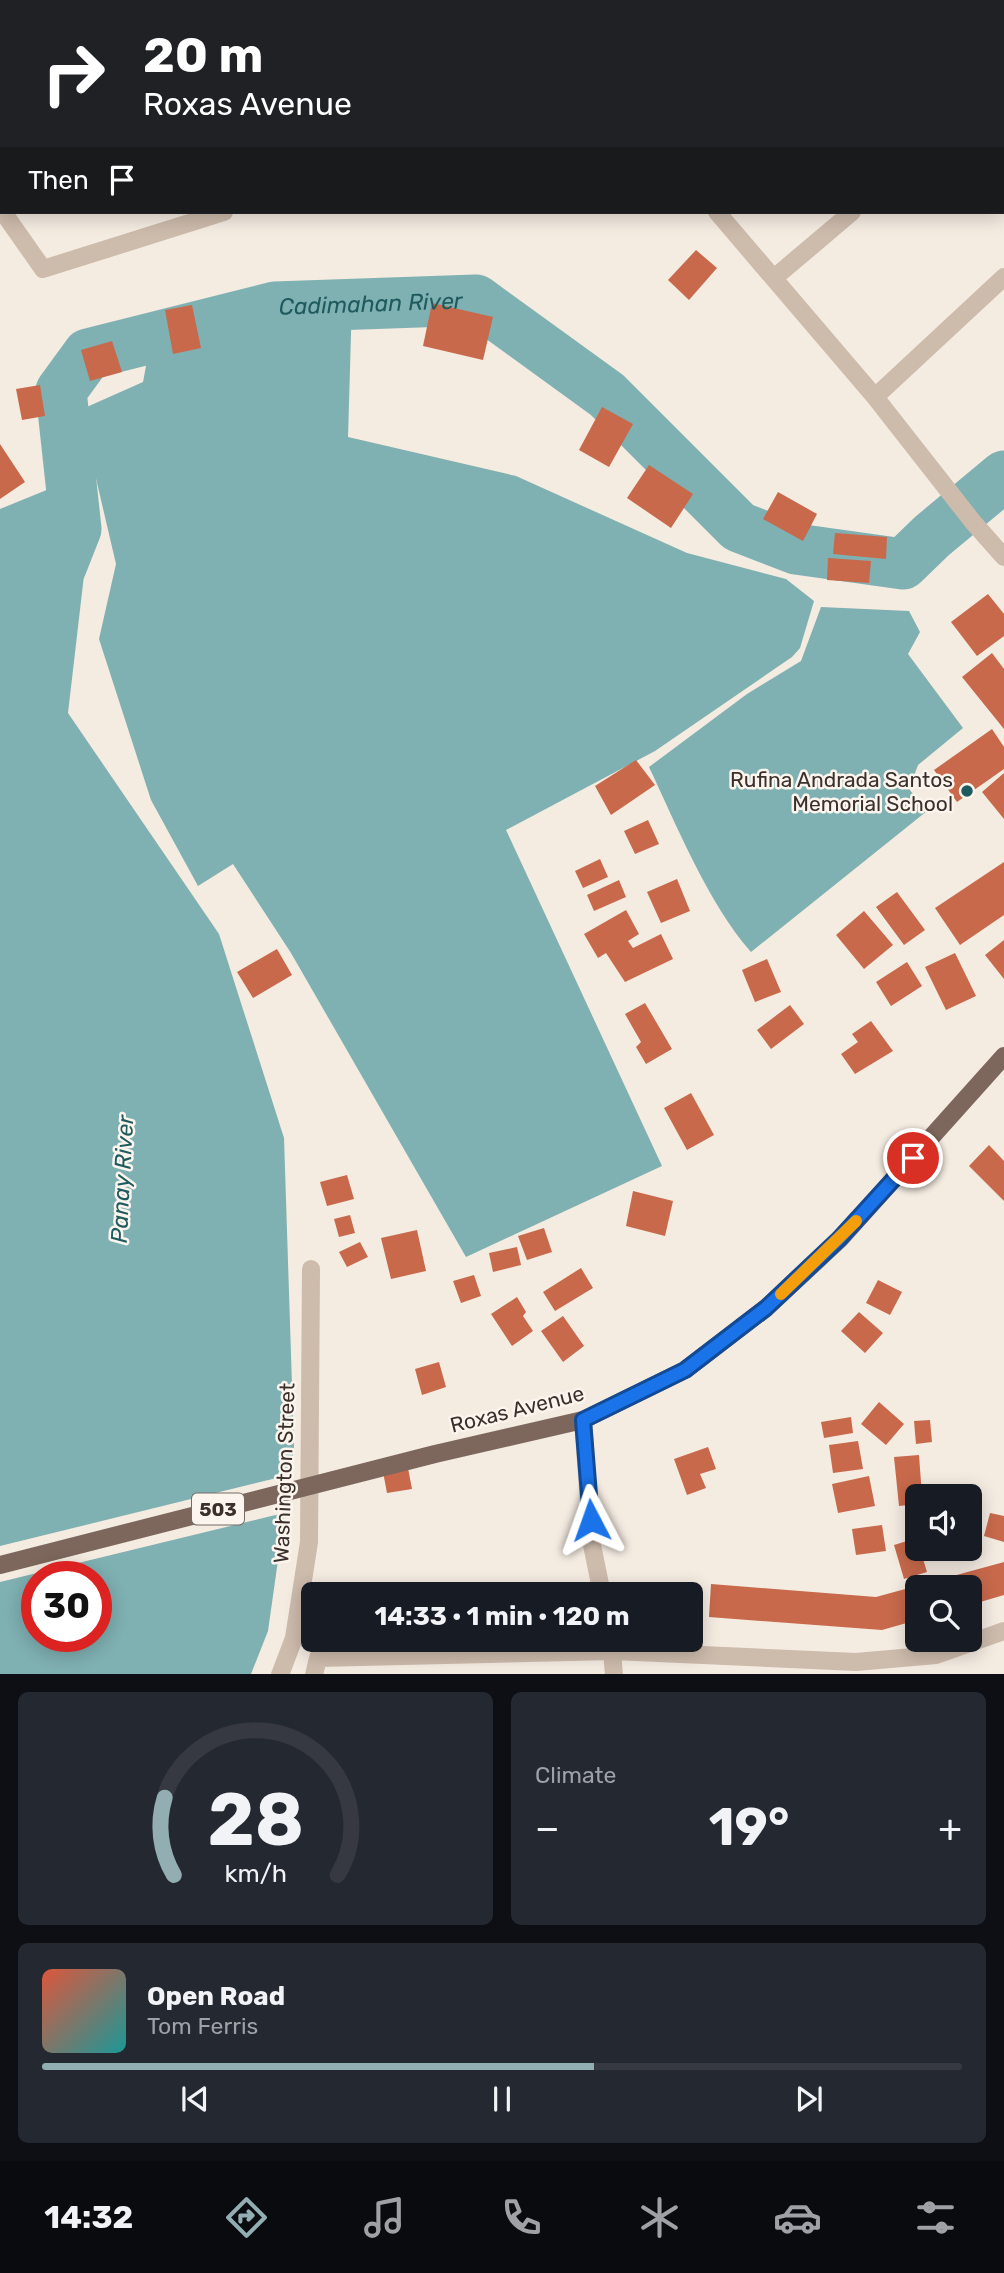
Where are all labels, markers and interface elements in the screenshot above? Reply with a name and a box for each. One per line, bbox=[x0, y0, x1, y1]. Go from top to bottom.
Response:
text: 20 m bbox=[143, 26, 264, 84]
icon: right bbox=[28, 28, 119, 119]
text: Roxas Avenue bbox=[143, 85, 352, 123]
icon: arrive bbox=[103, 161, 141, 199]
text: Then bbox=[28, 165, 89, 196]
water label: Cadimahan River bbox=[278, 286, 464, 321]
place label: Rufina Andrada Santos Memorial School bbox=[730, 767, 953, 816]
marker: Rufina Andrada Santos Memorial School bbox=[959, 783, 975, 799]
water label: Panay River bbox=[105, 1113, 139, 1244]
pin bbox=[883, 1128, 943, 1188]
icon: arrive bbox=[894, 1139, 932, 1177]
street label: Roxas Avenue bbox=[447, 1380, 587, 1438]
street label: Washington Street bbox=[268, 1382, 300, 1564]
position arrow bbox=[554, 1483, 628, 1557]
map controls bbox=[905, 1484, 982, 1652]
button: sound bbox=[905, 1484, 982, 1561]
road number: 503 bbox=[192, 1494, 244, 1525]
speed limit sign: 30 bbox=[21, 1561, 112, 1652]
button: search bbox=[905, 1575, 982, 1652]
text: 14:33 · 1 min · 120 m bbox=[374, 1601, 630, 1632]
text: Climate bbox=[535, 1761, 616, 1789]
text: 28 bbox=[207, 1777, 304, 1863]
text: 19° bbox=[709, 1796, 789, 1858]
text: − bbox=[535, 1805, 560, 1851]
text: + bbox=[938, 1805, 962, 1851]
text: km/h bbox=[224, 1858, 287, 1887]
text: Open Road bbox=[147, 1981, 285, 2012]
text: Tom Ferris bbox=[147, 2012, 258, 2040]
icon: previous bbox=[176, 2080, 214, 2118]
icon: pause bbox=[483, 2080, 521, 2118]
icon: next bbox=[790, 2080, 828, 2118]
icon: directions bbox=[222, 2193, 271, 2242]
icon: music bbox=[360, 2193, 409, 2242]
icon: phone bbox=[497, 2193, 546, 2242]
icon: climate bbox=[635, 2193, 684, 2242]
icon: car bbox=[773, 2193, 822, 2242]
icon: filters bbox=[911, 2193, 960, 2242]
text: 14:32 bbox=[44, 2198, 133, 2236]

